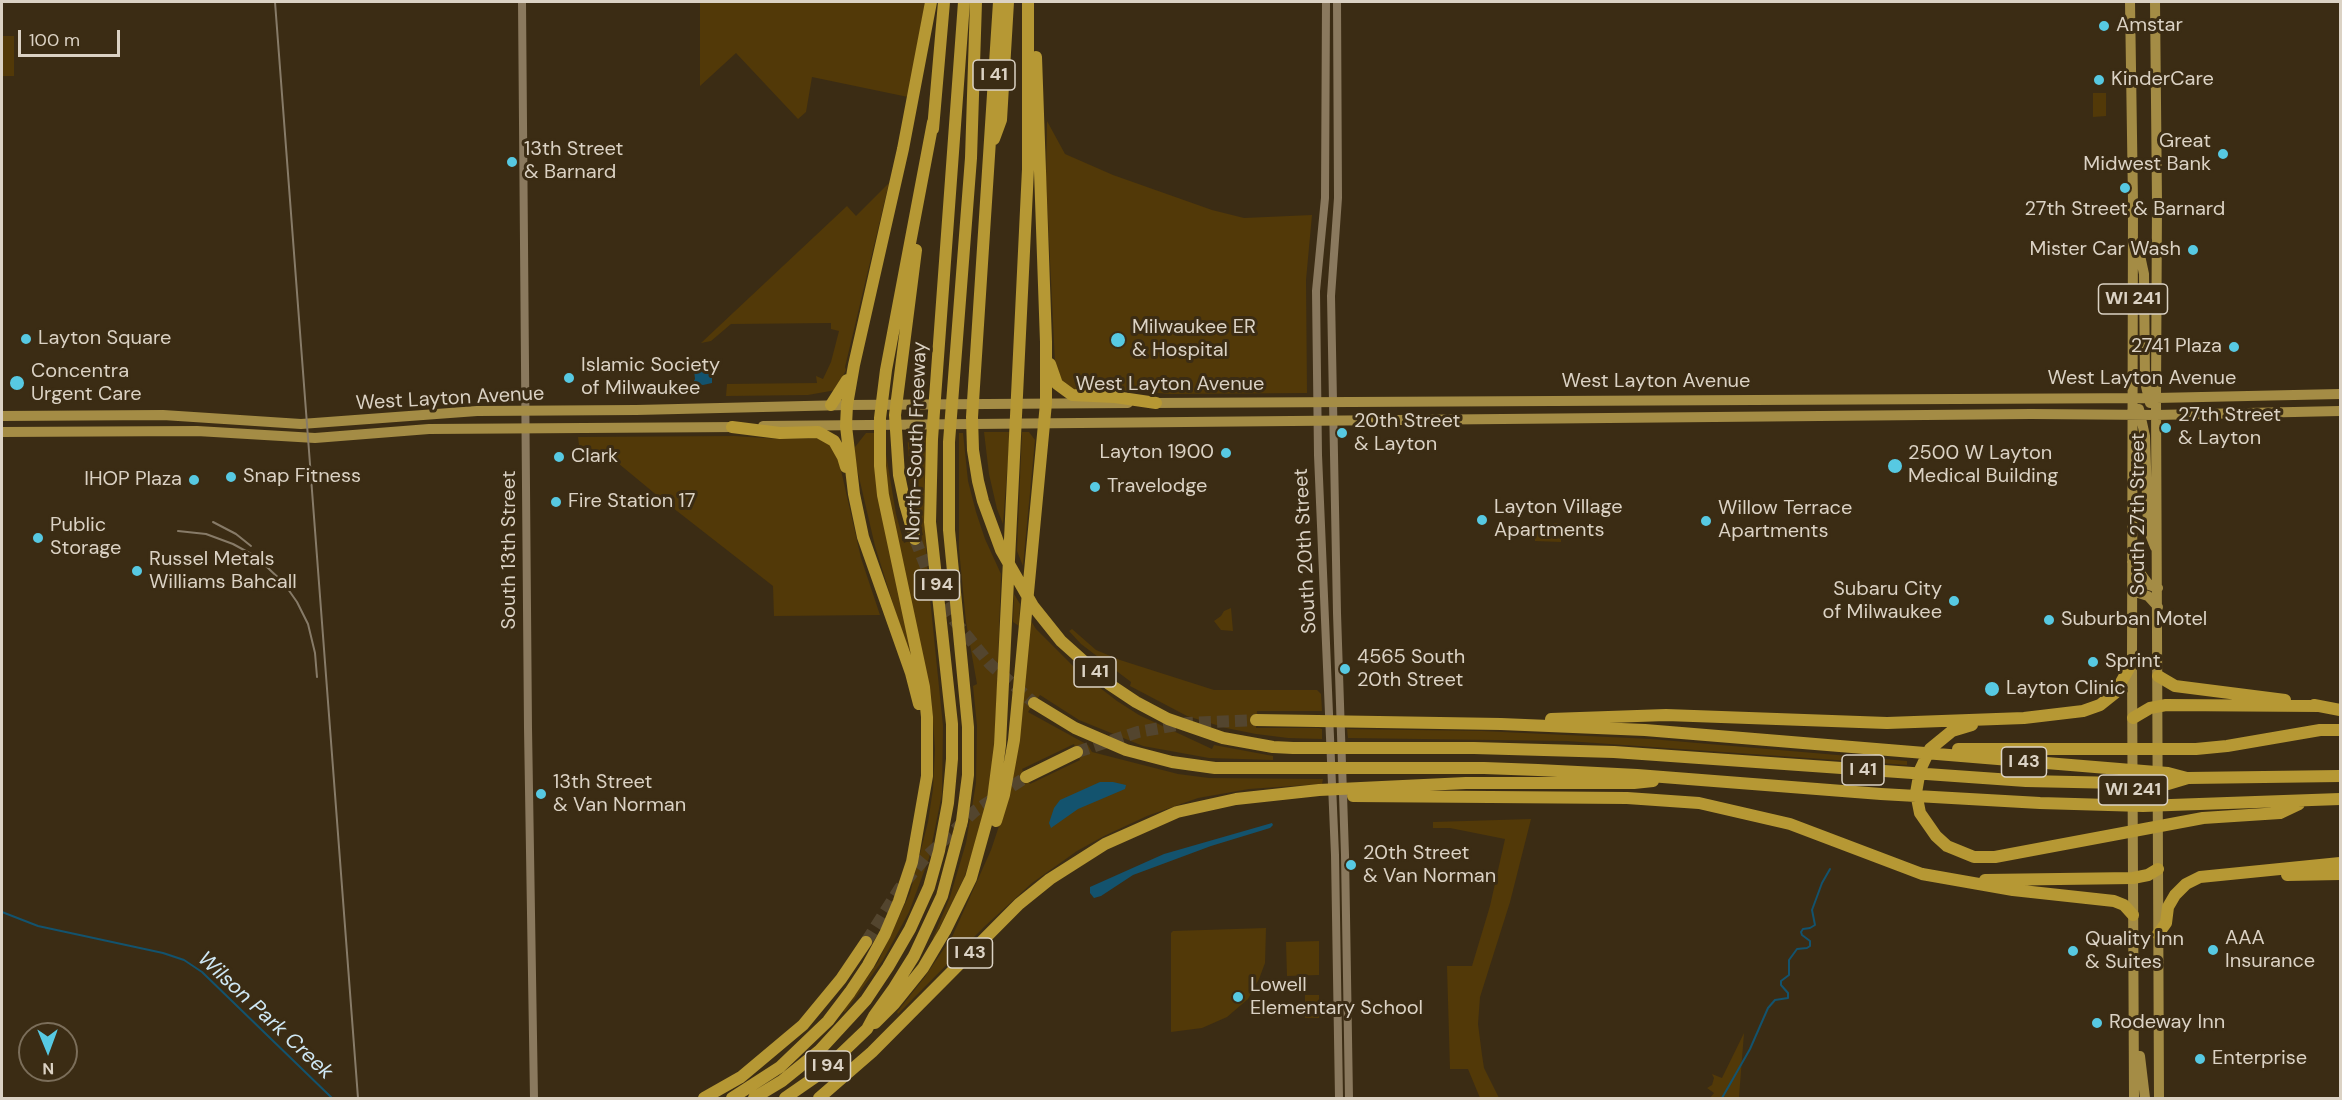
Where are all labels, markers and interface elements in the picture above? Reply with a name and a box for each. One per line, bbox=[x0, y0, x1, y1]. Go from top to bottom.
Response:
place label: Amstar bbox=[2116, 14, 2183, 38]
scale bar bbox=[21, 18, 123, 56]
marker: Amstar bbox=[2097, 19, 2111, 33]
text: 100 m bbox=[29, 28, 80, 52]
road number: I 41 bbox=[973, 60, 1015, 90]
place label: KinderCare bbox=[2111, 68, 2214, 92]
marker: KinderCare bbox=[2092, 73, 2106, 87]
place label: Great Midwest Bank bbox=[2083, 130, 2211, 177]
place label: 13th Street & Barnard bbox=[524, 138, 623, 185]
marker: Great Midwest Bank bbox=[2216, 147, 2230, 161]
marker: 13th Street & Barnard bbox=[505, 155, 519, 169]
marker: 27th Street & Barnard bbox=[2118, 181, 2132, 195]
place label: 27th Street & Barnard bbox=[2025, 198, 2225, 222]
place label: Mister Car Wash bbox=[2029, 238, 2181, 262]
marker: Mister Car Wash bbox=[2186, 243, 2200, 257]
road number: WI 241 bbox=[2098, 284, 2168, 314]
place label: Milwaukee ER & Hospital bbox=[1132, 316, 1256, 363]
place label: Layton Square bbox=[38, 327, 171, 351]
marker: Milwaukee ER & Hospital bbox=[1109, 331, 1127, 349]
marker: Layton Square bbox=[19, 332, 33, 346]
place label: 2741 Plaza bbox=[2131, 335, 2222, 359]
marker: 2741 Plaza bbox=[2227, 340, 2241, 354]
street label: North-South Freeway bbox=[902, 341, 932, 541]
place label: Islamic Society of Milwaukee bbox=[581, 354, 720, 401]
place label: Concentra Urgent Care bbox=[31, 360, 142, 407]
street label: West Layton Avenue bbox=[2048, 367, 2236, 391]
street label: West Layton Avenue bbox=[1562, 370, 1750, 394]
marker: Islamic Society of Milwaukee bbox=[562, 371, 576, 385]
street label: West Layton Avenue bbox=[1076, 373, 1264, 397]
marker: Concentra Urgent Care bbox=[8, 374, 26, 392]
street label: West Layton Avenue bbox=[355, 382, 545, 416]
place label: 27th Street & Layton bbox=[2178, 404, 2281, 451]
place label: 20th Street & Layton bbox=[1354, 410, 1460, 457]
marker: 27th Street & Layton bbox=[2159, 421, 2173, 435]
marker: 20th Street & Layton bbox=[1335, 426, 1349, 440]
street label: South 27th Street bbox=[2127, 433, 2151, 595]
place label: Layton 1900 bbox=[1099, 441, 1214, 465]
place label: 2500 W Layton Medical Building bbox=[1908, 442, 2058, 489]
place label: Clark bbox=[571, 445, 618, 469]
marker: Layton 1900 bbox=[1219, 446, 1233, 460]
marker: Clark bbox=[552, 450, 566, 464]
marker: 2500 W Layton Medical Building bbox=[1886, 457, 1904, 475]
place label: Snap Fitness bbox=[243, 465, 361, 489]
place label: IHOP Plaza bbox=[84, 468, 182, 492]
street label: South 20th Street bbox=[1290, 468, 1322, 634]
marker: Snap Fitness bbox=[224, 470, 238, 484]
street label: South 13th Street bbox=[498, 471, 522, 629]
marker: IHOP Plaza bbox=[187, 473, 201, 487]
place label: Travelodge bbox=[1107, 475, 1207, 499]
marker: Travelodge bbox=[1088, 480, 1102, 494]
place label: Fire Station 17 bbox=[568, 490, 695, 514]
marker: Fire Station 17 bbox=[549, 495, 563, 509]
place label: Layton Village Apartments bbox=[1494, 496, 1623, 543]
place label: Willow Terrace Apartments bbox=[1718, 497, 1852, 544]
marker: Layton Village Apartments bbox=[1475, 513, 1489, 527]
place label: Public Storage bbox=[50, 514, 121, 561]
marker: Willow Terrace Apartments bbox=[1699, 514, 1713, 528]
marker: Public Storage bbox=[31, 531, 45, 545]
place label: Russel Metals Williams Bahcall bbox=[149, 548, 297, 595]
marker: Russel Metals Williams Bahcall bbox=[130, 564, 144, 578]
road number: I 94 bbox=[914, 570, 960, 600]
place label: Subaru City of Milwaukee bbox=[1823, 578, 1942, 625]
marker: Subaru City of Milwaukee bbox=[1947, 594, 1961, 608]
place label: Suburban Motel bbox=[2061, 608, 2207, 632]
marker: Suburban Motel bbox=[2042, 613, 2056, 627]
place label: 4565 South 20th Street bbox=[1357, 646, 1465, 693]
place label: Sprint bbox=[2105, 650, 2161, 674]
marker: Sprint bbox=[2086, 655, 2100, 669]
road number: I 41 bbox=[1074, 657, 1116, 687]
marker: 4565 South 20th Street bbox=[1338, 662, 1352, 676]
place label: Layton Clinic bbox=[2006, 677, 2126, 701]
marker: Layton Clinic bbox=[1983, 680, 2001, 698]
road number: I 43 bbox=[2002, 747, 2046, 777]
road number: I 41 bbox=[1842, 755, 1884, 785]
place label: 13th Street & Van Norman bbox=[553, 771, 686, 818]
road number: WI 241 bbox=[2098, 775, 2168, 805]
marker: 13th Street & Van Norman bbox=[534, 787, 548, 801]
place label: 20th Street & Van Norman bbox=[1363, 842, 1496, 889]
marker: 20th Street & Van Norman bbox=[1344, 858, 1358, 872]
place label: AAA Insurance bbox=[2225, 927, 2315, 974]
place label: Quality Inn & Suites bbox=[2085, 928, 2184, 975]
road number: I 43 bbox=[948, 938, 992, 968]
marker: AAA Insurance bbox=[2206, 943, 2220, 957]
marker: Quality Inn & Suites bbox=[2066, 944, 2080, 958]
water label: Wilson Park Creek bbox=[192, 947, 338, 1085]
place label: Lowell Elementary School bbox=[1250, 974, 1423, 1021]
marker: Lowell Elementary School bbox=[1231, 990, 1245, 1004]
place label: Rodeway Inn bbox=[2109, 1011, 2225, 1035]
marker: Rodeway Inn bbox=[2090, 1016, 2104, 1030]
north arrow bbox=[18, 1022, 78, 1082]
place label: Enterprise bbox=[2212, 1047, 2307, 1071]
road number: I 94 bbox=[806, 1051, 850, 1081]
marker: Enterprise bbox=[2193, 1052, 2207, 1066]
text: N bbox=[42, 1058, 54, 1079]

